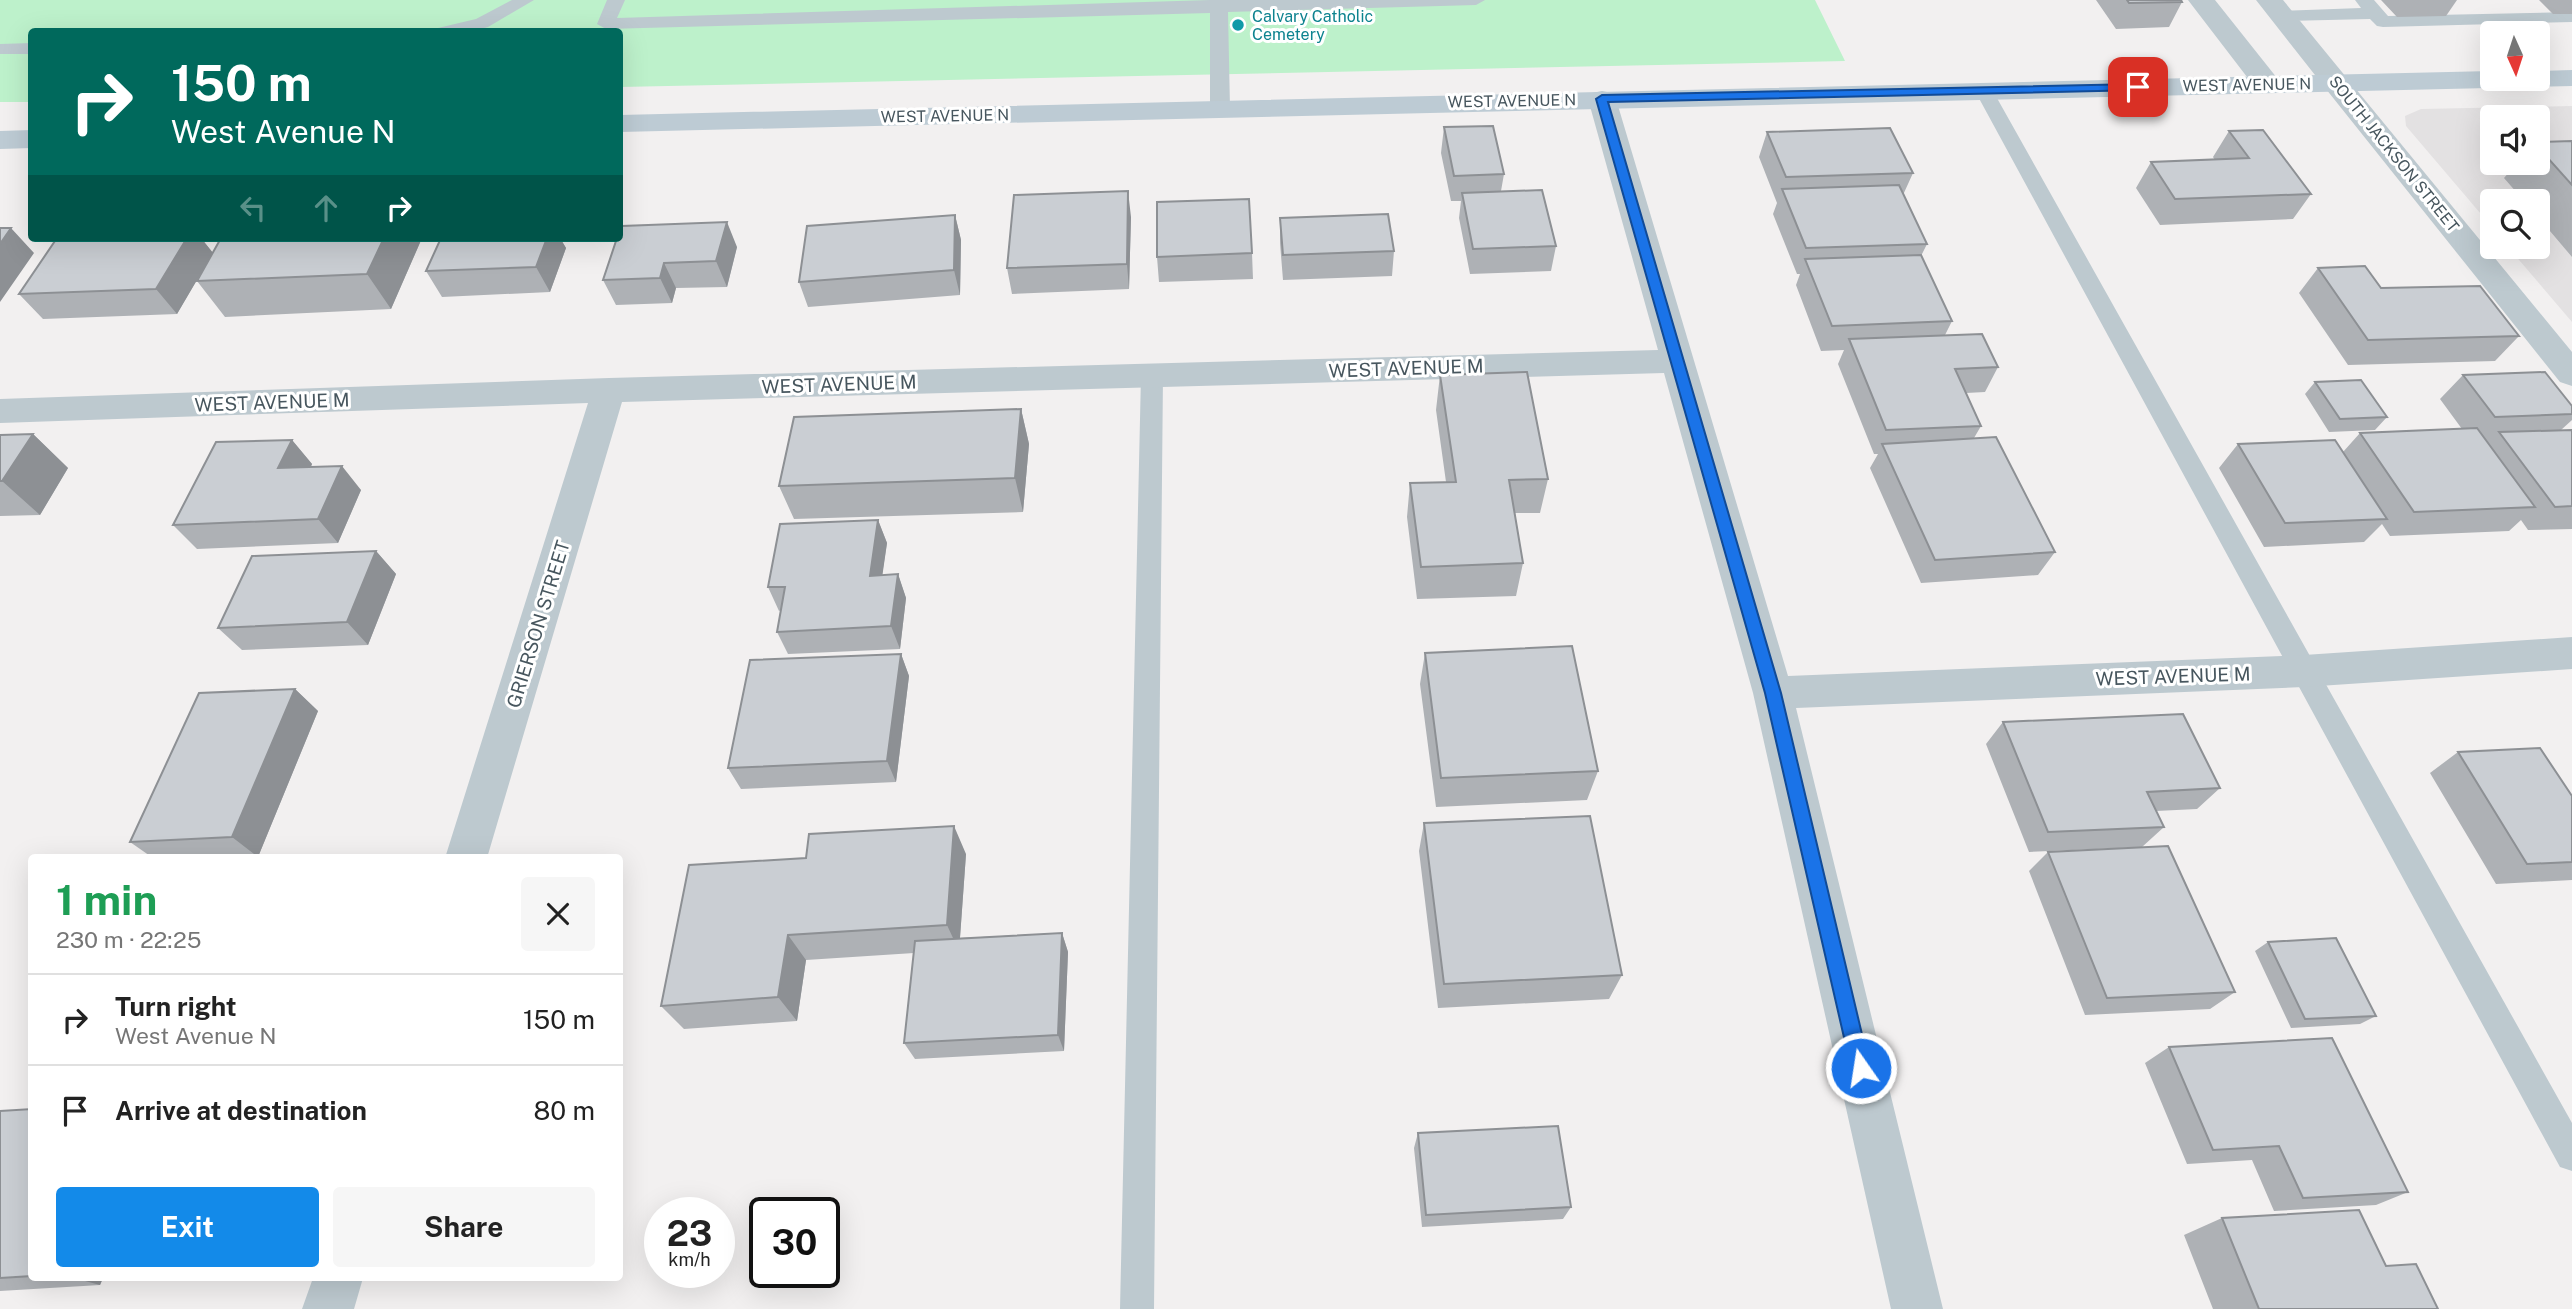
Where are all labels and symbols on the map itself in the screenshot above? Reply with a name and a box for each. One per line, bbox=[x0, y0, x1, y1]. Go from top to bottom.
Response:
place label: Calvary Catholic Cemetery bbox=[1252, 7, 1373, 44]
marker: Calvary Catholic Cemetery bbox=[1230, 17, 1246, 33]
north arrow bbox=[2480, 21, 2550, 91]
pin bbox=[2108, 57, 2168, 117]
street label: SOUTH JACKSON STREET bbox=[2325, 72, 2463, 236]
street label: WEST AVENUE N bbox=[2183, 74, 2311, 96]
street label: WEST AVENUE N bbox=[1448, 90, 1576, 112]
street label: WEST AVENUE N bbox=[881, 105, 1009, 127]
street label: WEST AVENUE M bbox=[1328, 354, 1484, 382]
street label: WEST AVENUE M bbox=[761, 370, 917, 398]
street label: WEST AVENUE M bbox=[194, 388, 350, 416]
street label: GRIERSON STREET bbox=[502, 538, 574, 710]
street label: WEST AVENUE M bbox=[2095, 662, 2251, 690]
position arrow bbox=[1824, 1031, 1898, 1105]
speed limit sign: 30 bbox=[749, 1197, 840, 1288]

